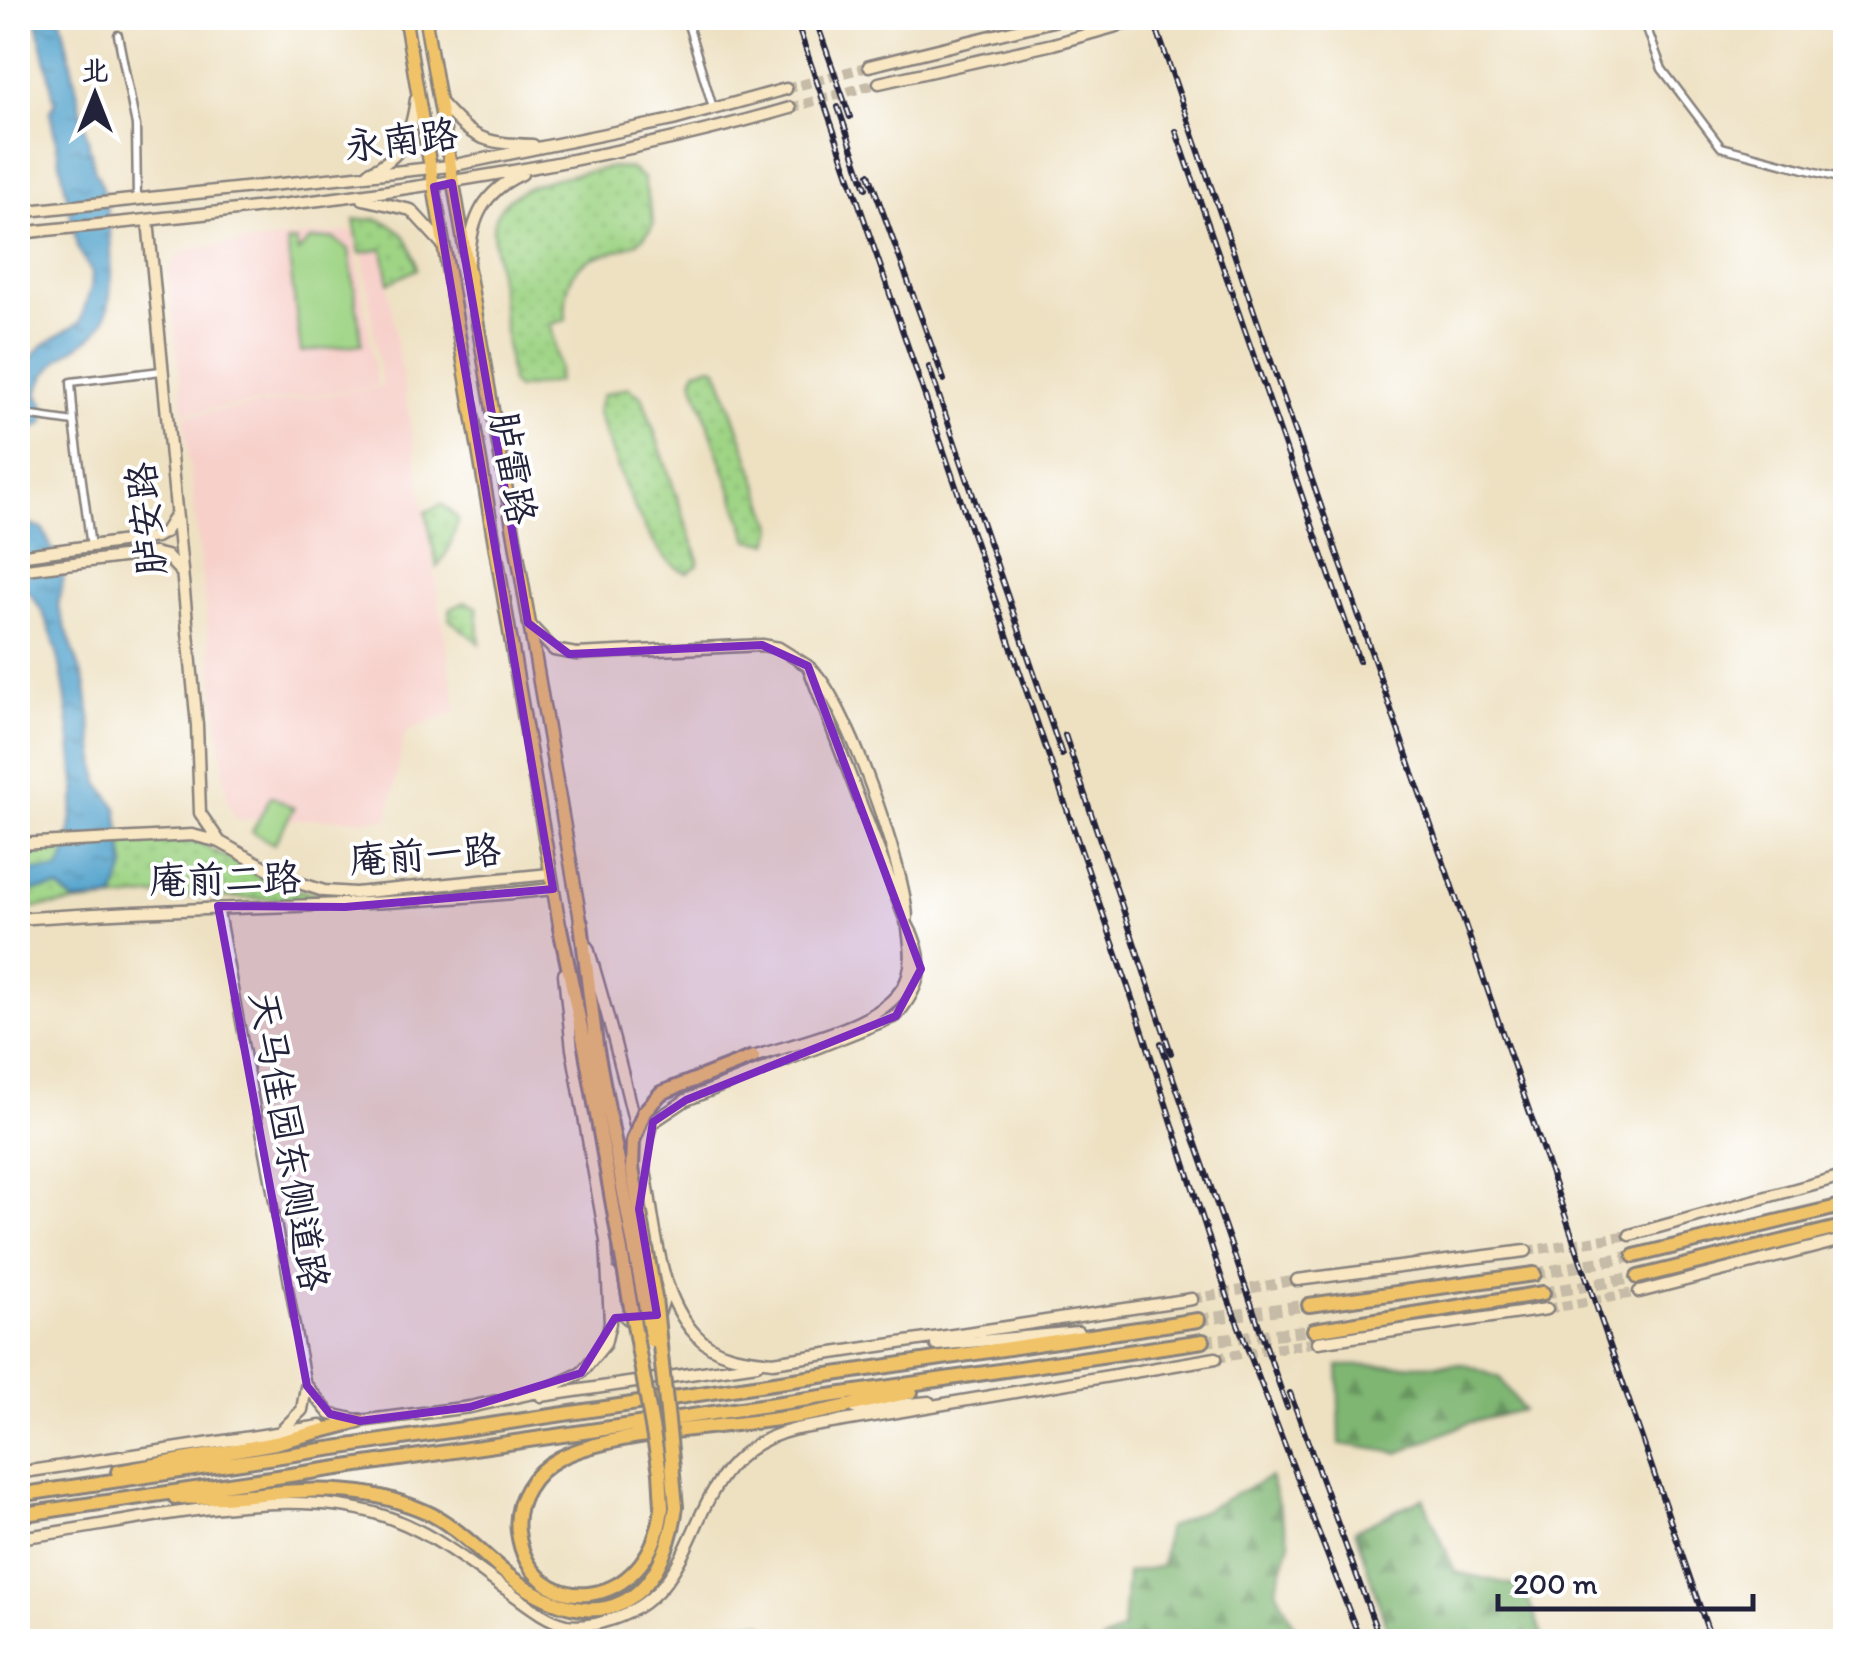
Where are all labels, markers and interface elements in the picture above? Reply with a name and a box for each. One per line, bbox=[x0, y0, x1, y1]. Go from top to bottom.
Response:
north arrow bbox=[45, 45, 145, 145]
text: 北 bbox=[81, 53, 109, 87]
street label: 永南路 bbox=[342, 110, 460, 170]
street label: 胪雷路 bbox=[480, 408, 546, 528]
street label: 胪安路 bbox=[117, 460, 175, 578]
street label: 庵前一路 bbox=[348, 827, 502, 883]
street label: 庵前二路 bbox=[149, 855, 301, 903]
street label: 天马佳园东侧道路 bbox=[240, 987, 338, 1295]
scale bar bbox=[1498, 1549, 1753, 1611]
text: 200 m bbox=[1513, 1565, 1598, 1602]

